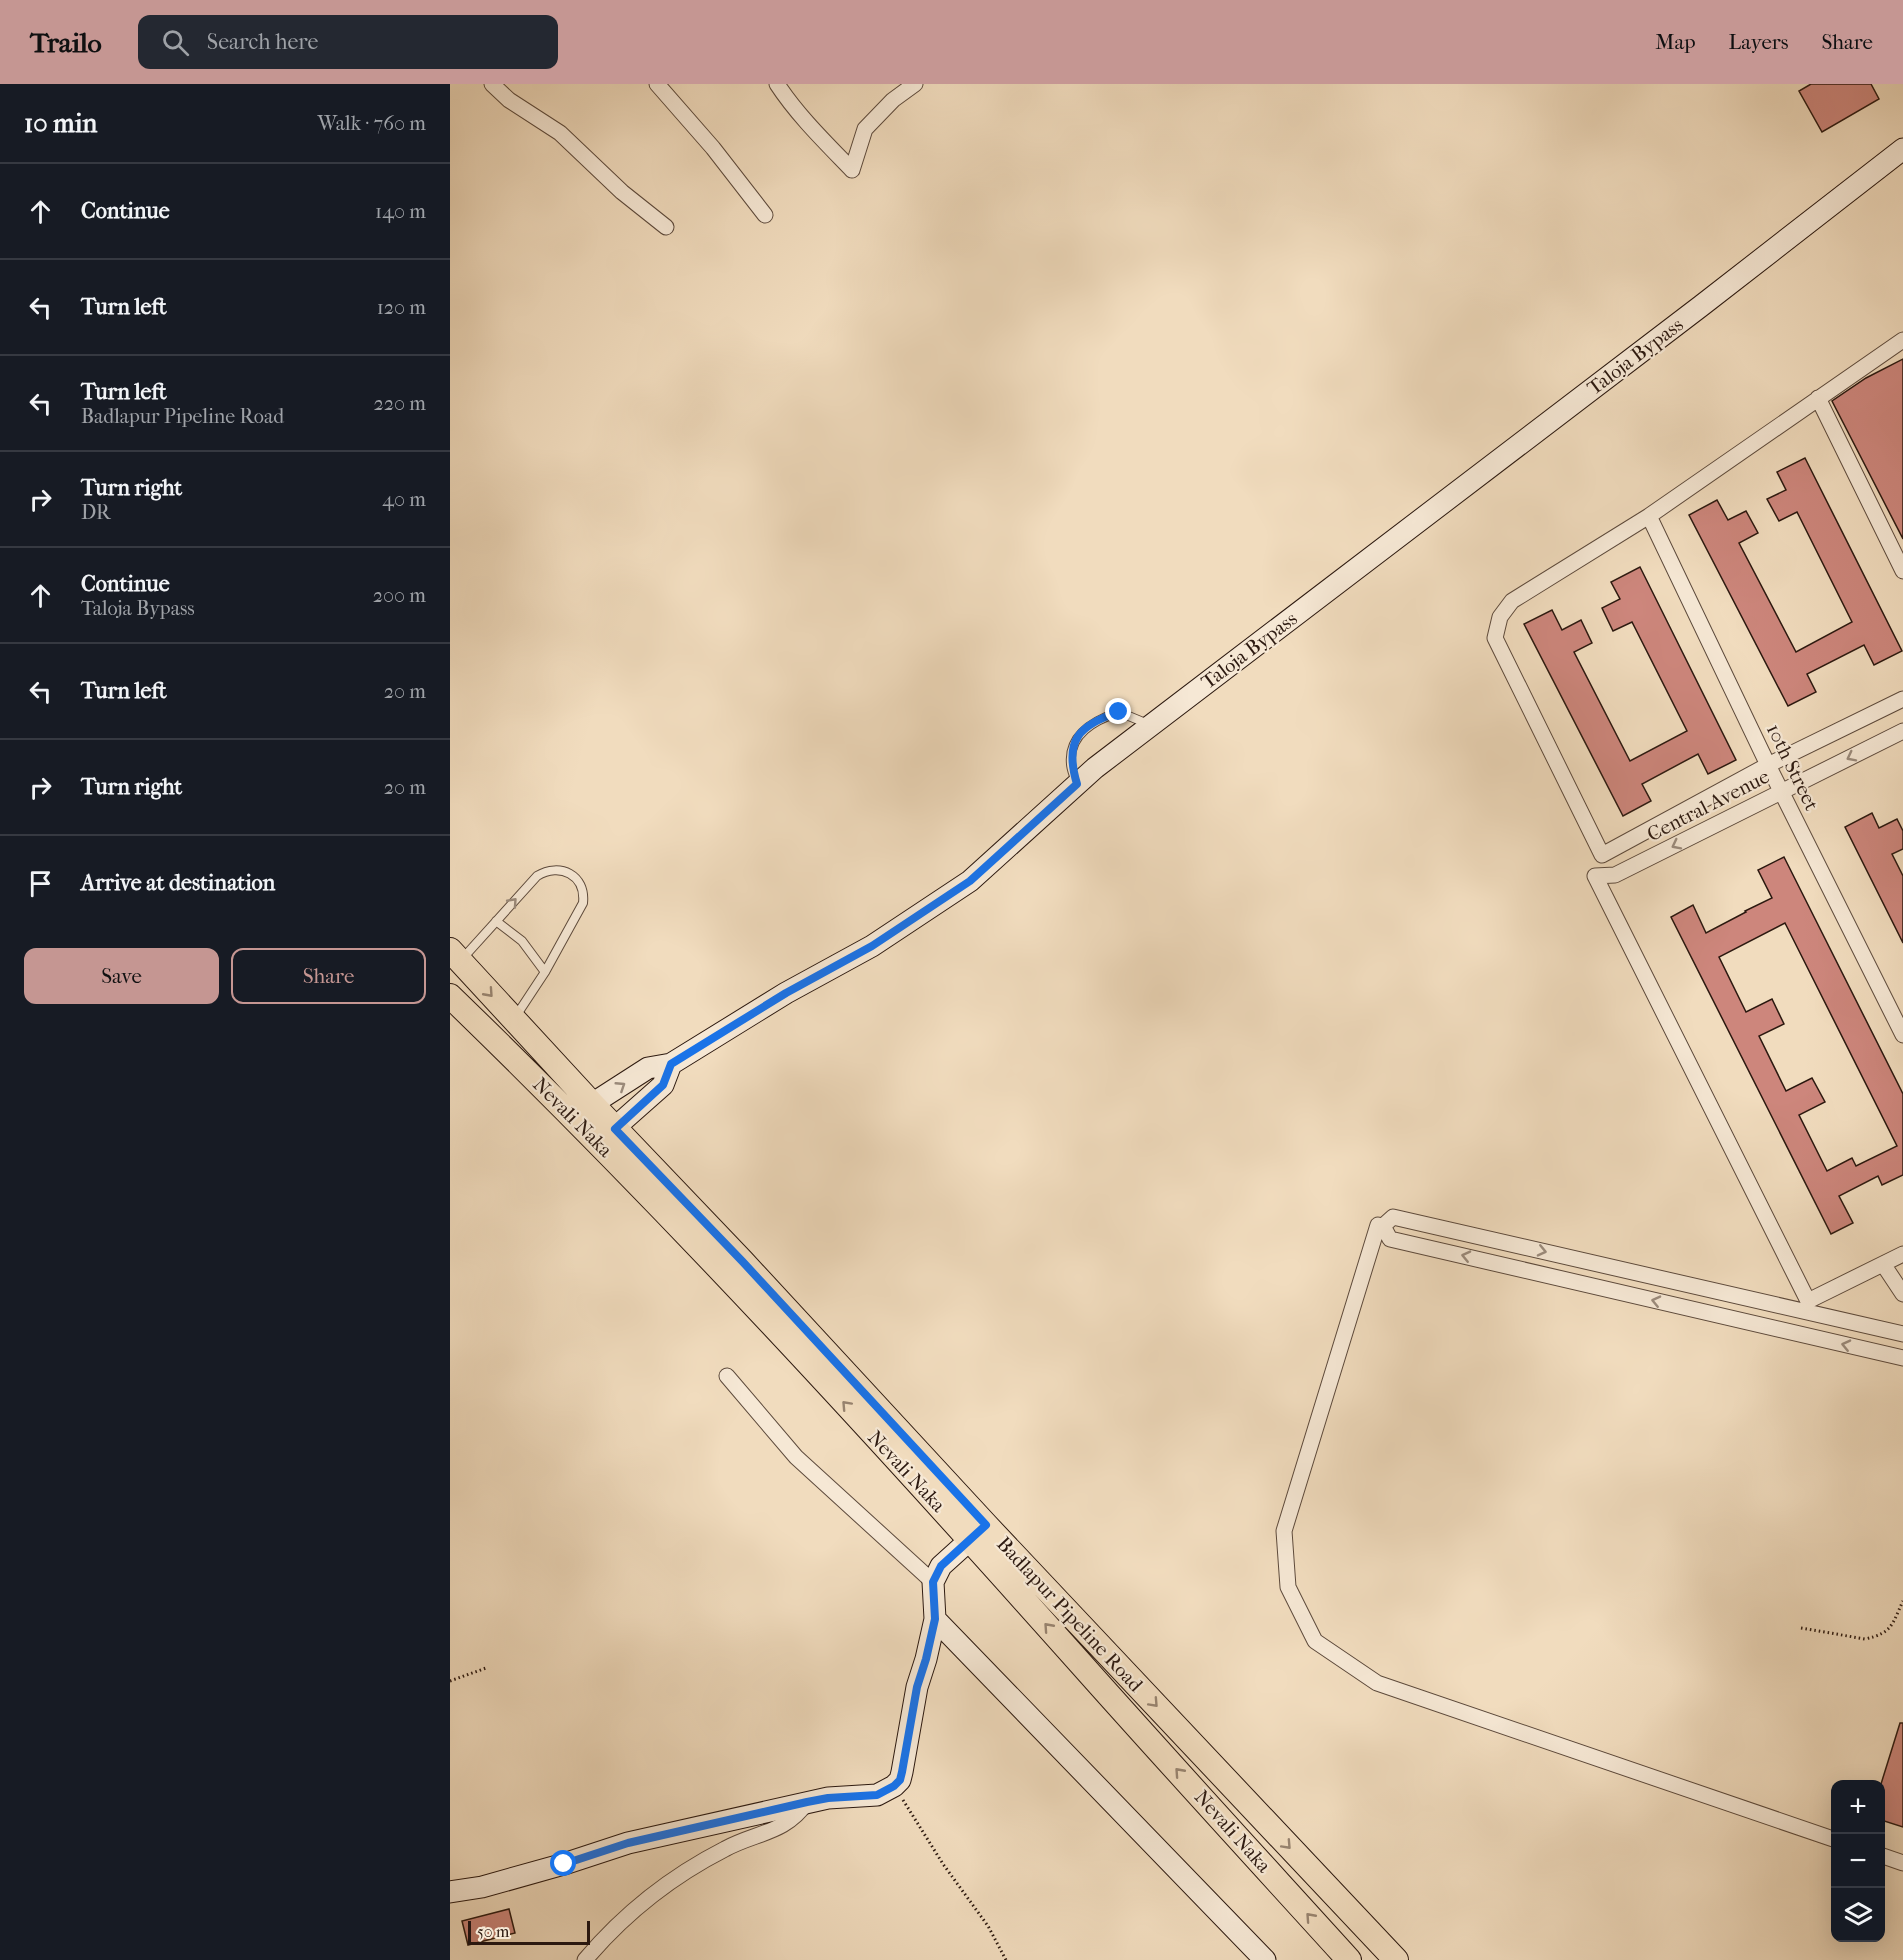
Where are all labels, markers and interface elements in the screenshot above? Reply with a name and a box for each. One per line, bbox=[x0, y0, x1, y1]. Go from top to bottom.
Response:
search box bbox=[138, 15, 558, 69]
text: Trailo bbox=[30, 26, 102, 59]
icon: search bbox=[159, 26, 192, 59]
text: Search here bbox=[207, 29, 318, 55]
text: Map bbox=[1655, 30, 1696, 54]
text: Layers bbox=[1729, 30, 1788, 54]
text: Share bbox=[1821, 30, 1873, 54]
text: 10 min bbox=[24, 108, 97, 139]
text: Walk · 760 m bbox=[318, 112, 426, 135]
icon: ahead bbox=[24, 195, 57, 228]
text: Continue bbox=[81, 198, 170, 224]
text: 140 m bbox=[375, 200, 426, 223]
icon: left bbox=[24, 291, 57, 324]
text: Turn left bbox=[81, 294, 167, 320]
text: 120 m bbox=[377, 296, 426, 319]
street label: Taloja Bypass bbox=[1583, 313, 1688, 400]
text: Turn left bbox=[81, 379, 167, 405]
icon: left bbox=[24, 387, 57, 420]
text: 220 m bbox=[373, 392, 426, 415]
text: Badlapur Pipeline Road bbox=[81, 405, 284, 428]
text: Turn right bbox=[81, 475, 182, 501]
icon: right bbox=[24, 483, 57, 516]
text: 40 m bbox=[382, 488, 426, 511]
text: DR bbox=[81, 501, 111, 524]
text: Continue bbox=[81, 571, 170, 597]
icon: ahead bbox=[24, 579, 57, 612]
text: 200 m bbox=[373, 584, 426, 607]
text: Taloja Bypass bbox=[81, 597, 195, 620]
street label: Taloja Bypass bbox=[1197, 607, 1302, 694]
icon: left bbox=[24, 675, 57, 708]
text: Turn left bbox=[81, 678, 167, 704]
text: 20 m bbox=[384, 680, 426, 703]
route end bbox=[1105, 698, 1131, 724]
street label: 10th Street bbox=[1762, 720, 1823, 814]
one-way arrow bbox=[1846, 750, 1857, 762]
street label: Central Avenue bbox=[1643, 765, 1773, 846]
icon: right bbox=[24, 771, 57, 804]
text: Turn right bbox=[81, 774, 182, 800]
text: 20 m bbox=[384, 776, 426, 799]
one-way arrow bbox=[1672, 837, 1683, 849]
icon: arrive bbox=[24, 867, 57, 900]
text: Arrive at destination bbox=[81, 870, 275, 896]
one-way arrow bbox=[506, 898, 517, 909]
button: Save bbox=[24, 948, 219, 1004]
button: Share bbox=[231, 948, 426, 1004]
one-way arrow bbox=[482, 986, 493, 997]
street label: Nevali Naka bbox=[528, 1073, 618, 1162]
one-way arrow bbox=[614, 1082, 625, 1093]
one-way arrow bbox=[1536, 1244, 1546, 1257]
one-way arrow bbox=[1461, 1251, 1471, 1264]
one-way arrow bbox=[1651, 1295, 1661, 1308]
one-way arrow bbox=[1841, 1340, 1851, 1353]
one-way arrow bbox=[842, 1402, 853, 1412]
street label: Nevali Naka bbox=[863, 1426, 951, 1517]
street label: Badlapur Pipeline Road bbox=[992, 1532, 1148, 1697]
one-way arrow bbox=[1044, 1623, 1055, 1634]
one-way arrow bbox=[1146, 1695, 1157, 1706]
one-way arrow bbox=[1175, 1768, 1186, 1779]
map controls bbox=[1831, 1780, 1885, 1942]
button: + bbox=[1831, 1780, 1885, 1834]
street label: Nevali Naka bbox=[1190, 1785, 1276, 1878]
button: − bbox=[1831, 1834, 1885, 1888]
one-way arrow bbox=[1280, 1837, 1291, 1848]
route start bbox=[550, 1850, 576, 1876]
button: layers bbox=[1831, 1888, 1885, 1942]
one-way arrow bbox=[1306, 1913, 1317, 1923]
scale bar bbox=[468, 1918, 590, 1946]
text: 50 m bbox=[477, 1922, 509, 1941]

